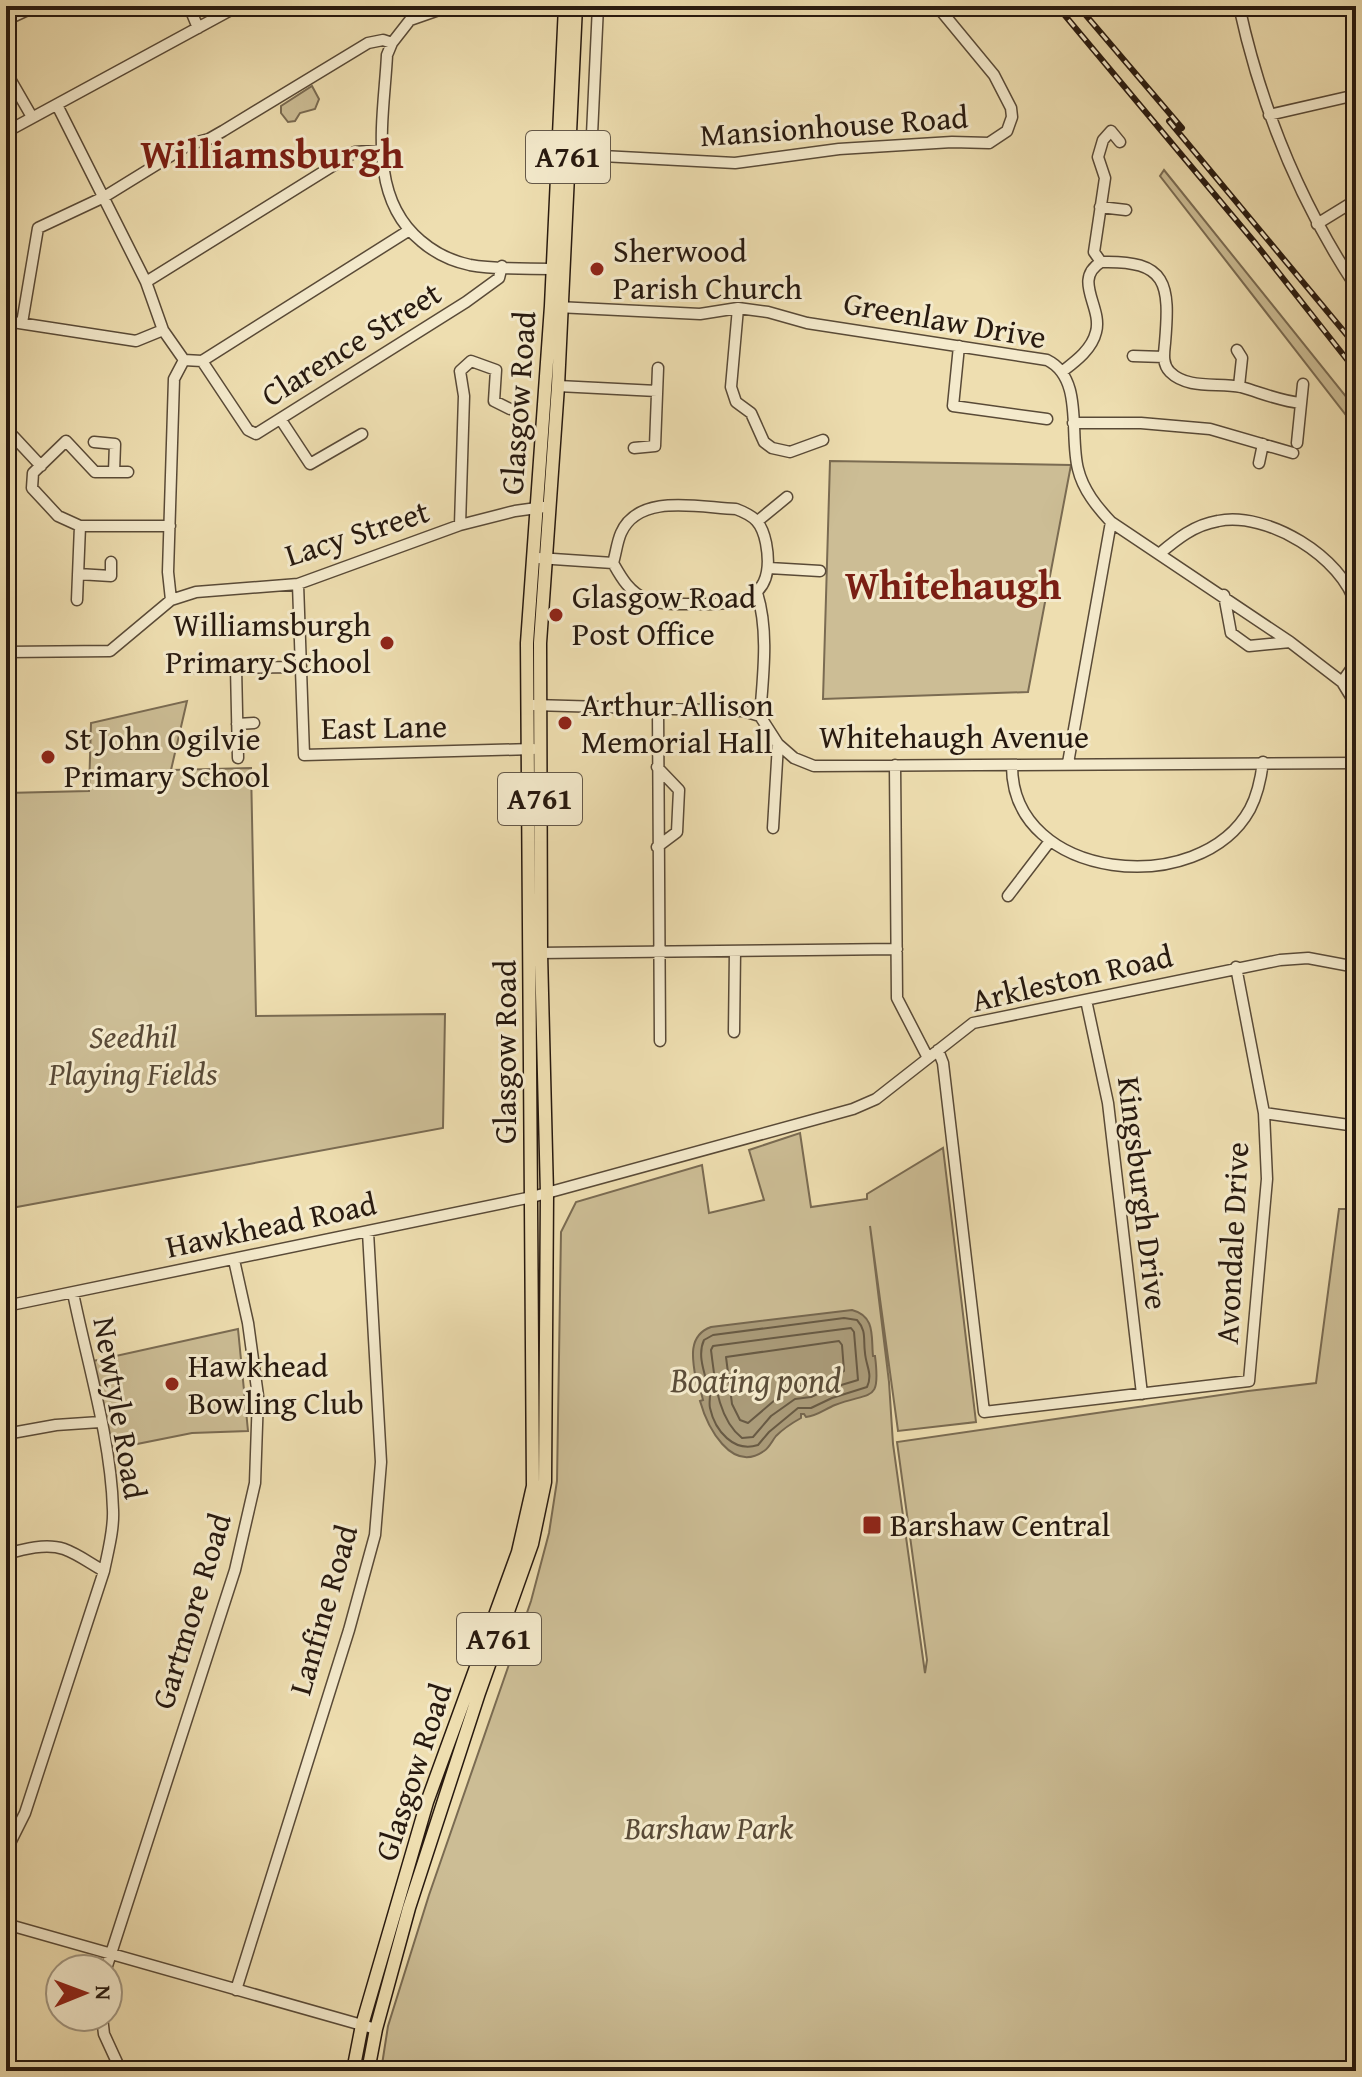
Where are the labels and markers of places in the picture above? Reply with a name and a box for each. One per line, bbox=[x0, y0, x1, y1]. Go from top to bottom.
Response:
place label: Sherwood Parish Church bbox=[613, 227, 802, 311]
marker: Sherwood Parish Church bbox=[588, 260, 606, 278]
place label: Glasgow Road Post Office bbox=[572, 573, 756, 657]
place label: Williamsburgh Primary School bbox=[165, 601, 371, 685]
marker: Glasgow Road Post Office bbox=[547, 606, 565, 624]
marker: Williamsburgh Primary School bbox=[378, 634, 396, 652]
place label: Arthur Allison Memorial Hall bbox=[581, 681, 774, 765]
marker: Arthur Allison Memorial Hall bbox=[556, 714, 574, 732]
place label: St John Ogilvie Primary School bbox=[64, 715, 270, 799]
marker: St John Ogilvie Primary School bbox=[39, 748, 57, 766]
place label: Hawkhead Bowling Club bbox=[188, 1342, 364, 1426]
marker: Hawkhead Bowling Club bbox=[163, 1375, 181, 1393]
place label: Barshaw Central bbox=[890, 1501, 1110, 1548]
marker: Barshaw Central bbox=[861, 1514, 883, 1536]

